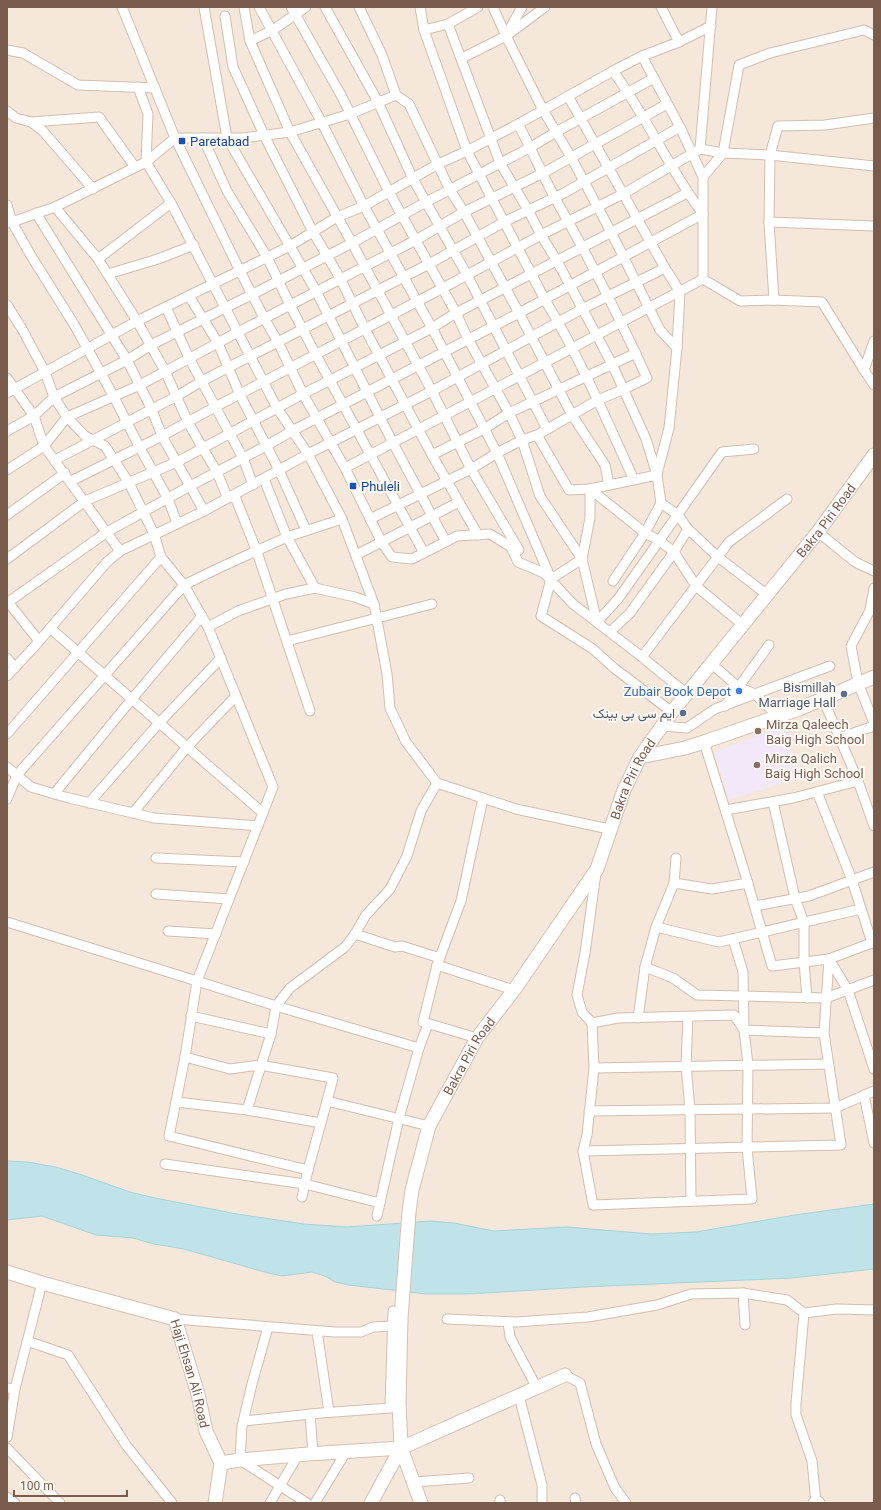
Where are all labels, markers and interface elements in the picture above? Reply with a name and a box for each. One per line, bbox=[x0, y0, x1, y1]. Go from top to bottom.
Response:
place label: Paretabad bbox=[190, 134, 249, 149]
marker: Paretabad bbox=[177, 136, 187, 146]
place label: Phuleli bbox=[361, 479, 400, 494]
marker: Phuleli bbox=[348, 481, 358, 491]
street label: Bakra Piri Road bbox=[794, 481, 859, 560]
place label: Bismillah Marriage Hall bbox=[758, 680, 836, 710]
place label: Zubair Book Depot bbox=[624, 684, 731, 699]
marker: Zubair Book Depot bbox=[734, 686, 744, 696]
marker: Bismillah Marriage Hall bbox=[839, 689, 849, 699]
place label: ایم سی بی بینک bbox=[593, 706, 675, 722]
marker: ایم سی بی بینک bbox=[678, 708, 688, 718]
place label: Mirza Qaleech Baig High School bbox=[766, 717, 865, 747]
marker: Mirza Qaleech Baig High School bbox=[753, 726, 763, 736]
street label: Bakra Piri Road bbox=[608, 736, 659, 821]
place label: Mirza Qalich Baig High School bbox=[765, 751, 864, 781]
marker: Mirza Qalich Baig High School bbox=[752, 760, 762, 770]
street label: Bakra Piri Road bbox=[440, 1014, 498, 1098]
street label: Haji Ehsan Ali Road bbox=[167, 1317, 212, 1429]
scale bar bbox=[14, 1472, 127, 1498]
text: 100 m bbox=[20, 1479, 54, 1493]

